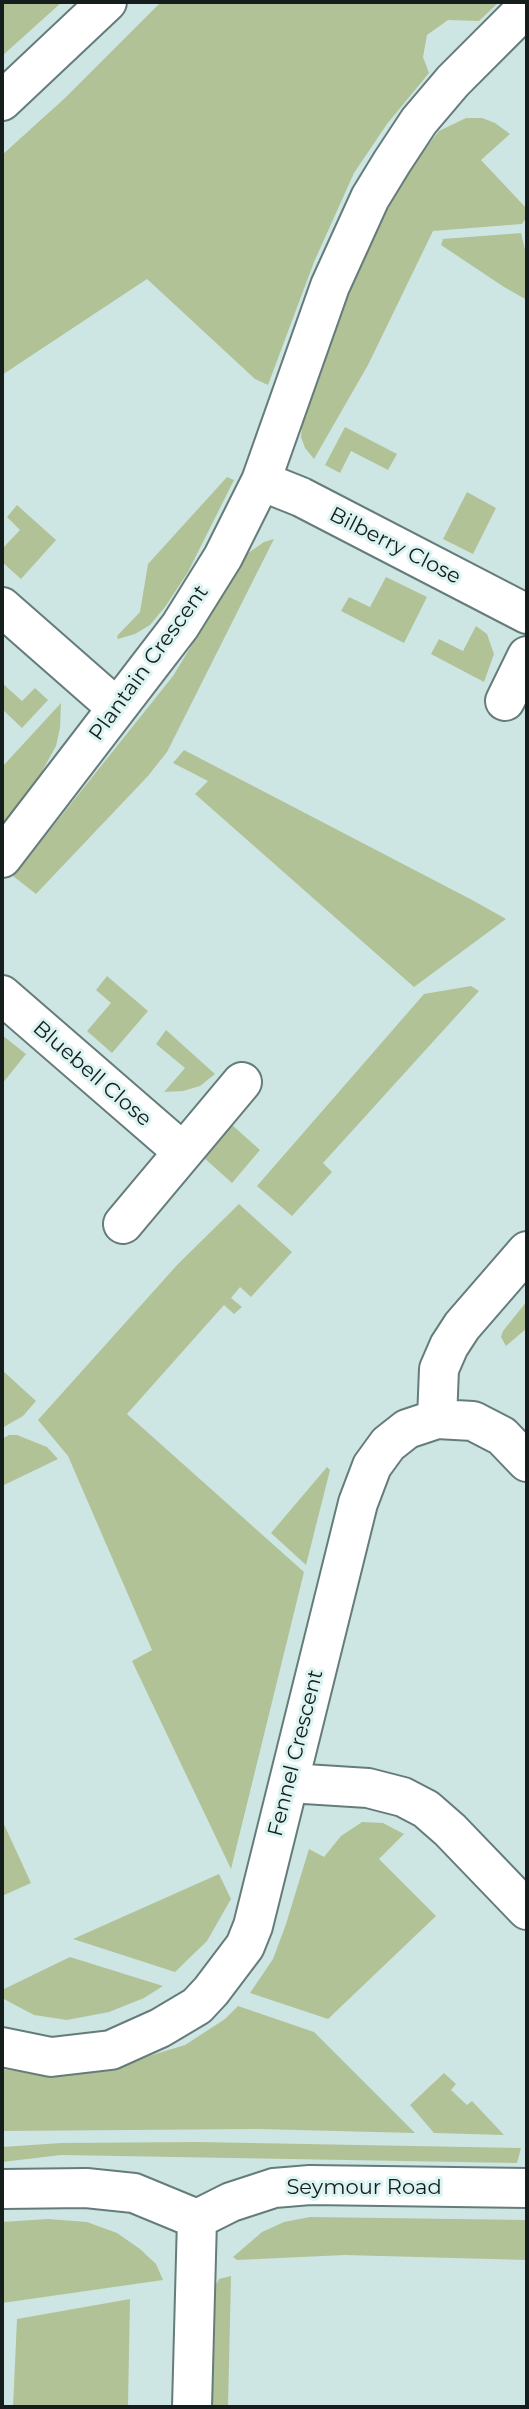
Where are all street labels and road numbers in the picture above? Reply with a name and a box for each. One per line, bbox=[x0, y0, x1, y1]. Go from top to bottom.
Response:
street label: Bilberry Close bbox=[325, 502, 465, 590]
street label: Plantain Crescent bbox=[84, 580, 214, 746]
street label: Bluebell Close bbox=[28, 1016, 156, 1132]
street label: Fennel Crescent bbox=[263, 1667, 329, 1839]
street label: Seymour Road bbox=[286, 2175, 442, 2201]

